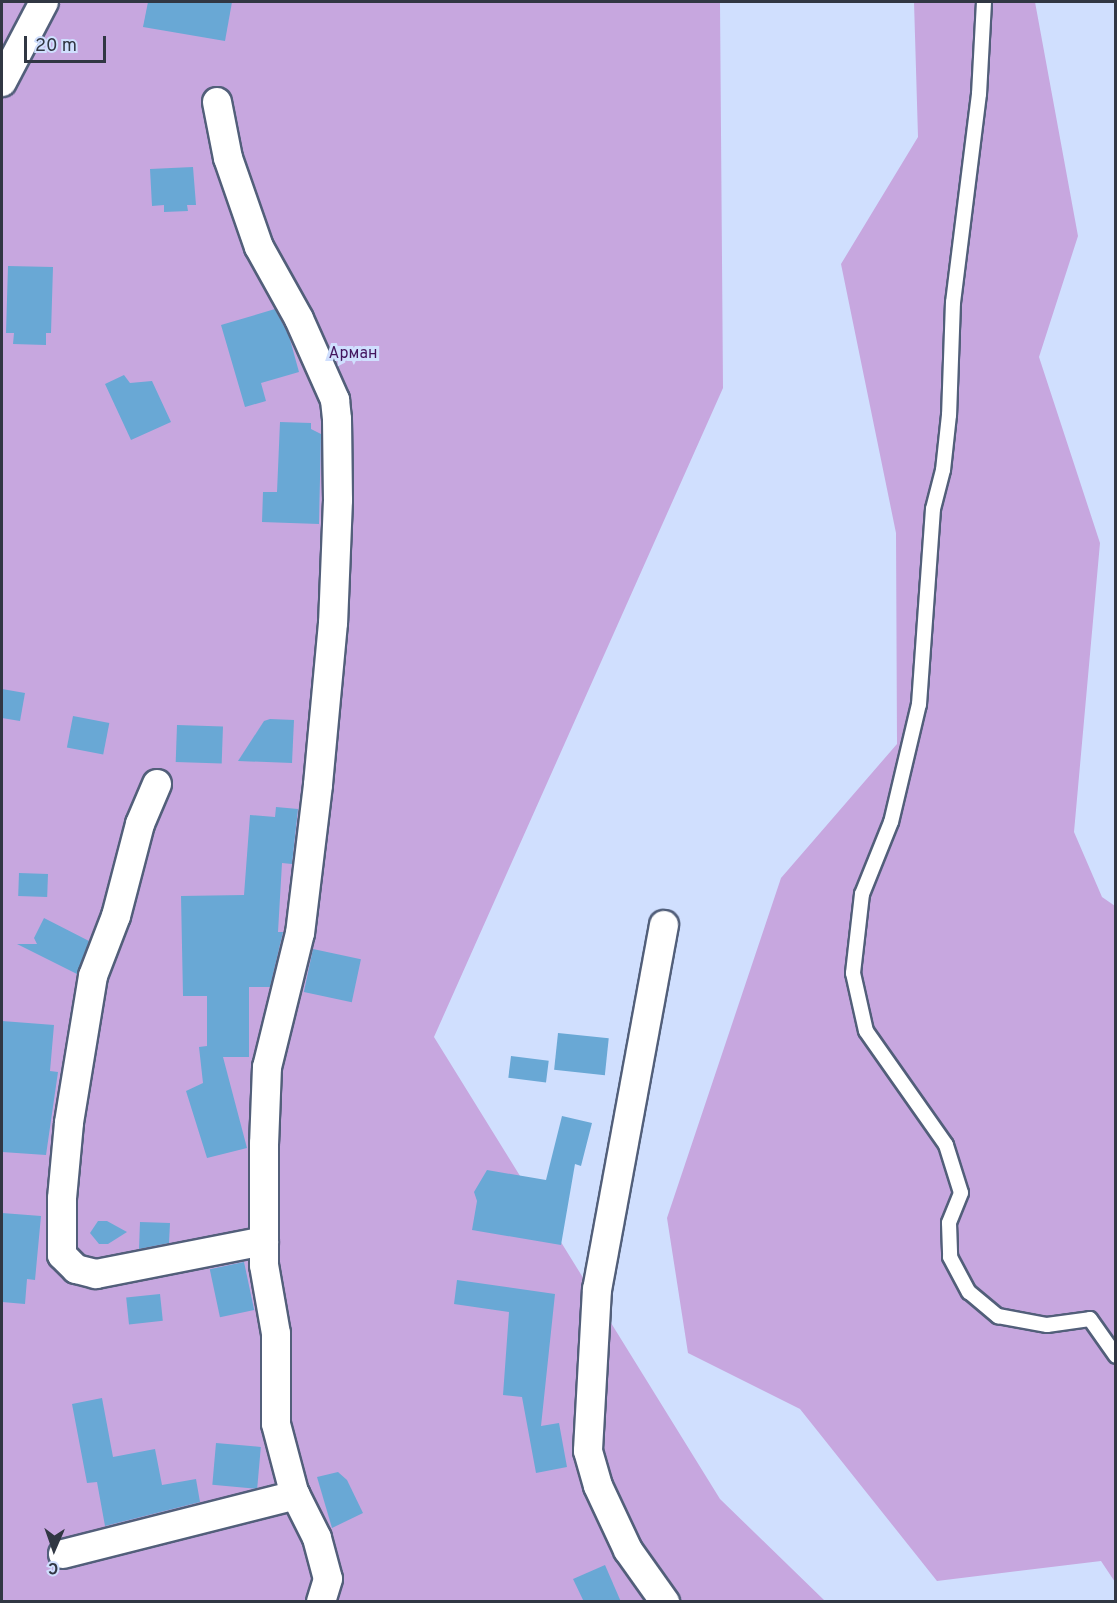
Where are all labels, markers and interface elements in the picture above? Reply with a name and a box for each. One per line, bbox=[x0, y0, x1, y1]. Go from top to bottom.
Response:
scale bar bbox=[27, 24, 110, 62]
text: 20 m bbox=[35, 35, 77, 58]
park label: Арман bbox=[329, 344, 377, 364]
north arrow bbox=[24, 1519, 84, 1579]
text: С bbox=[48, 1557, 59, 1577]

